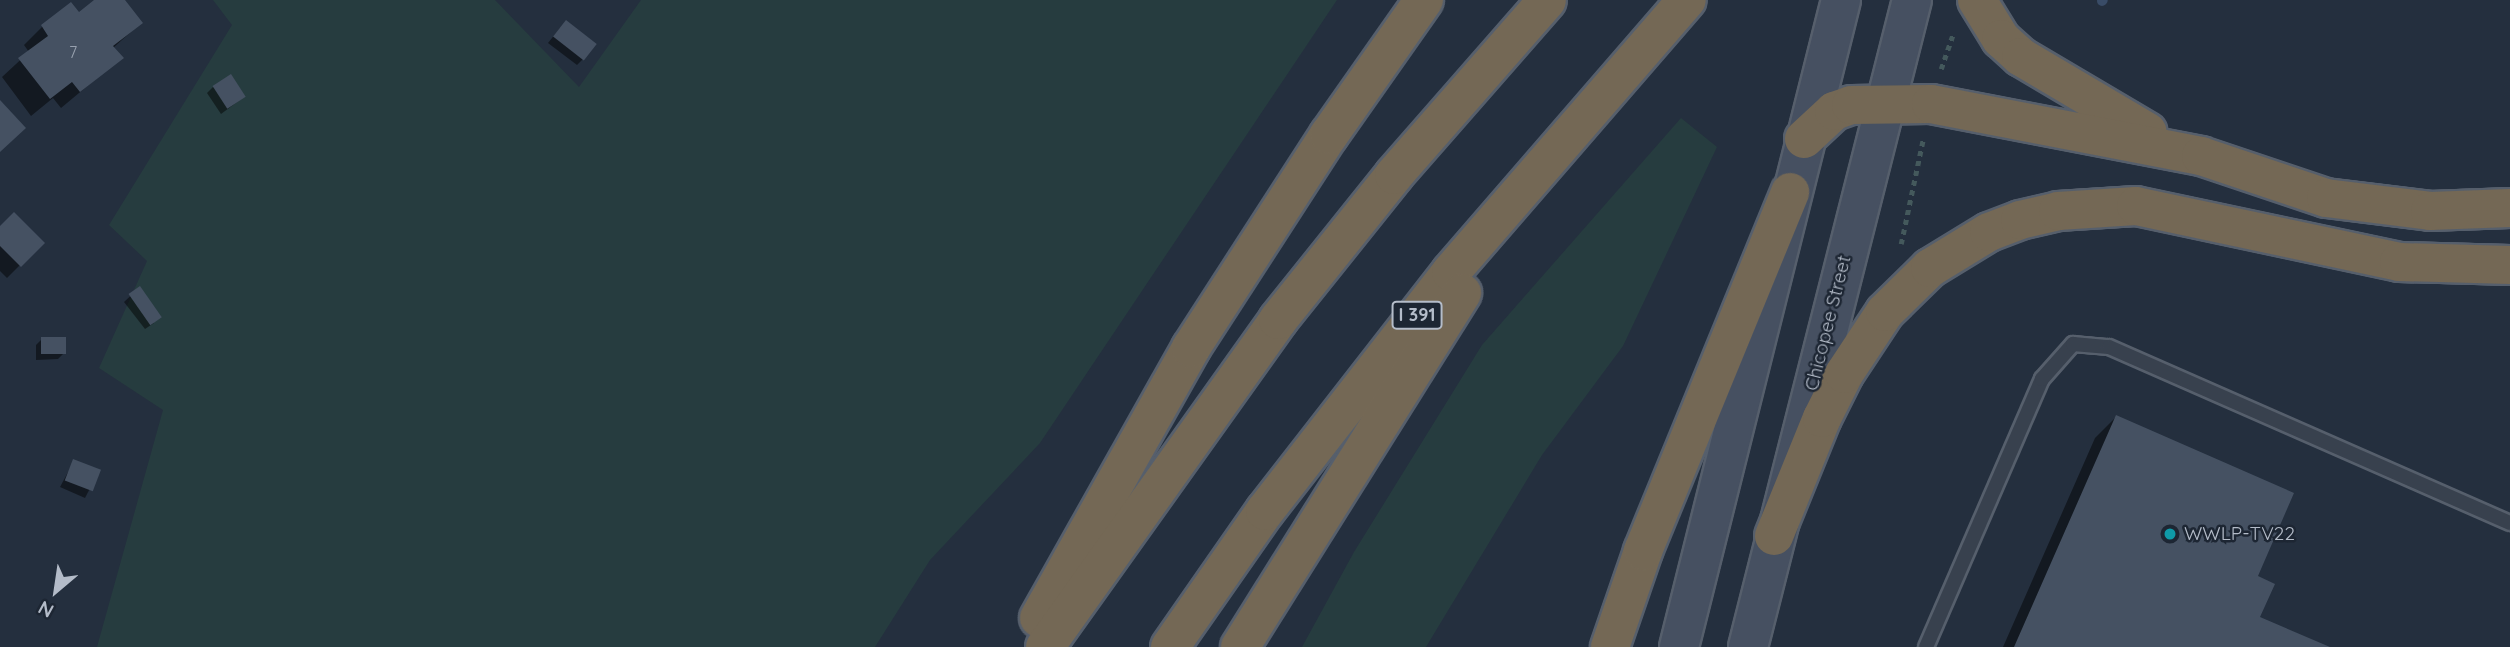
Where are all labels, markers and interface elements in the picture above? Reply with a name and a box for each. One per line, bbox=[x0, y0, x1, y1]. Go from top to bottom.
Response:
house number: 7 bbox=[69, 42, 77, 62]
street label: Chicopee Street bbox=[1800, 253, 1856, 393]
road number: I 391 bbox=[1391, 300, 1443, 330]
place label: WWLP-TV22 bbox=[2184, 523, 2295, 545]
marker: WWLP-TV22 bbox=[2162, 526, 2178, 542]
north arrow bbox=[21, 556, 91, 626]
text: N bbox=[34, 595, 58, 623]

